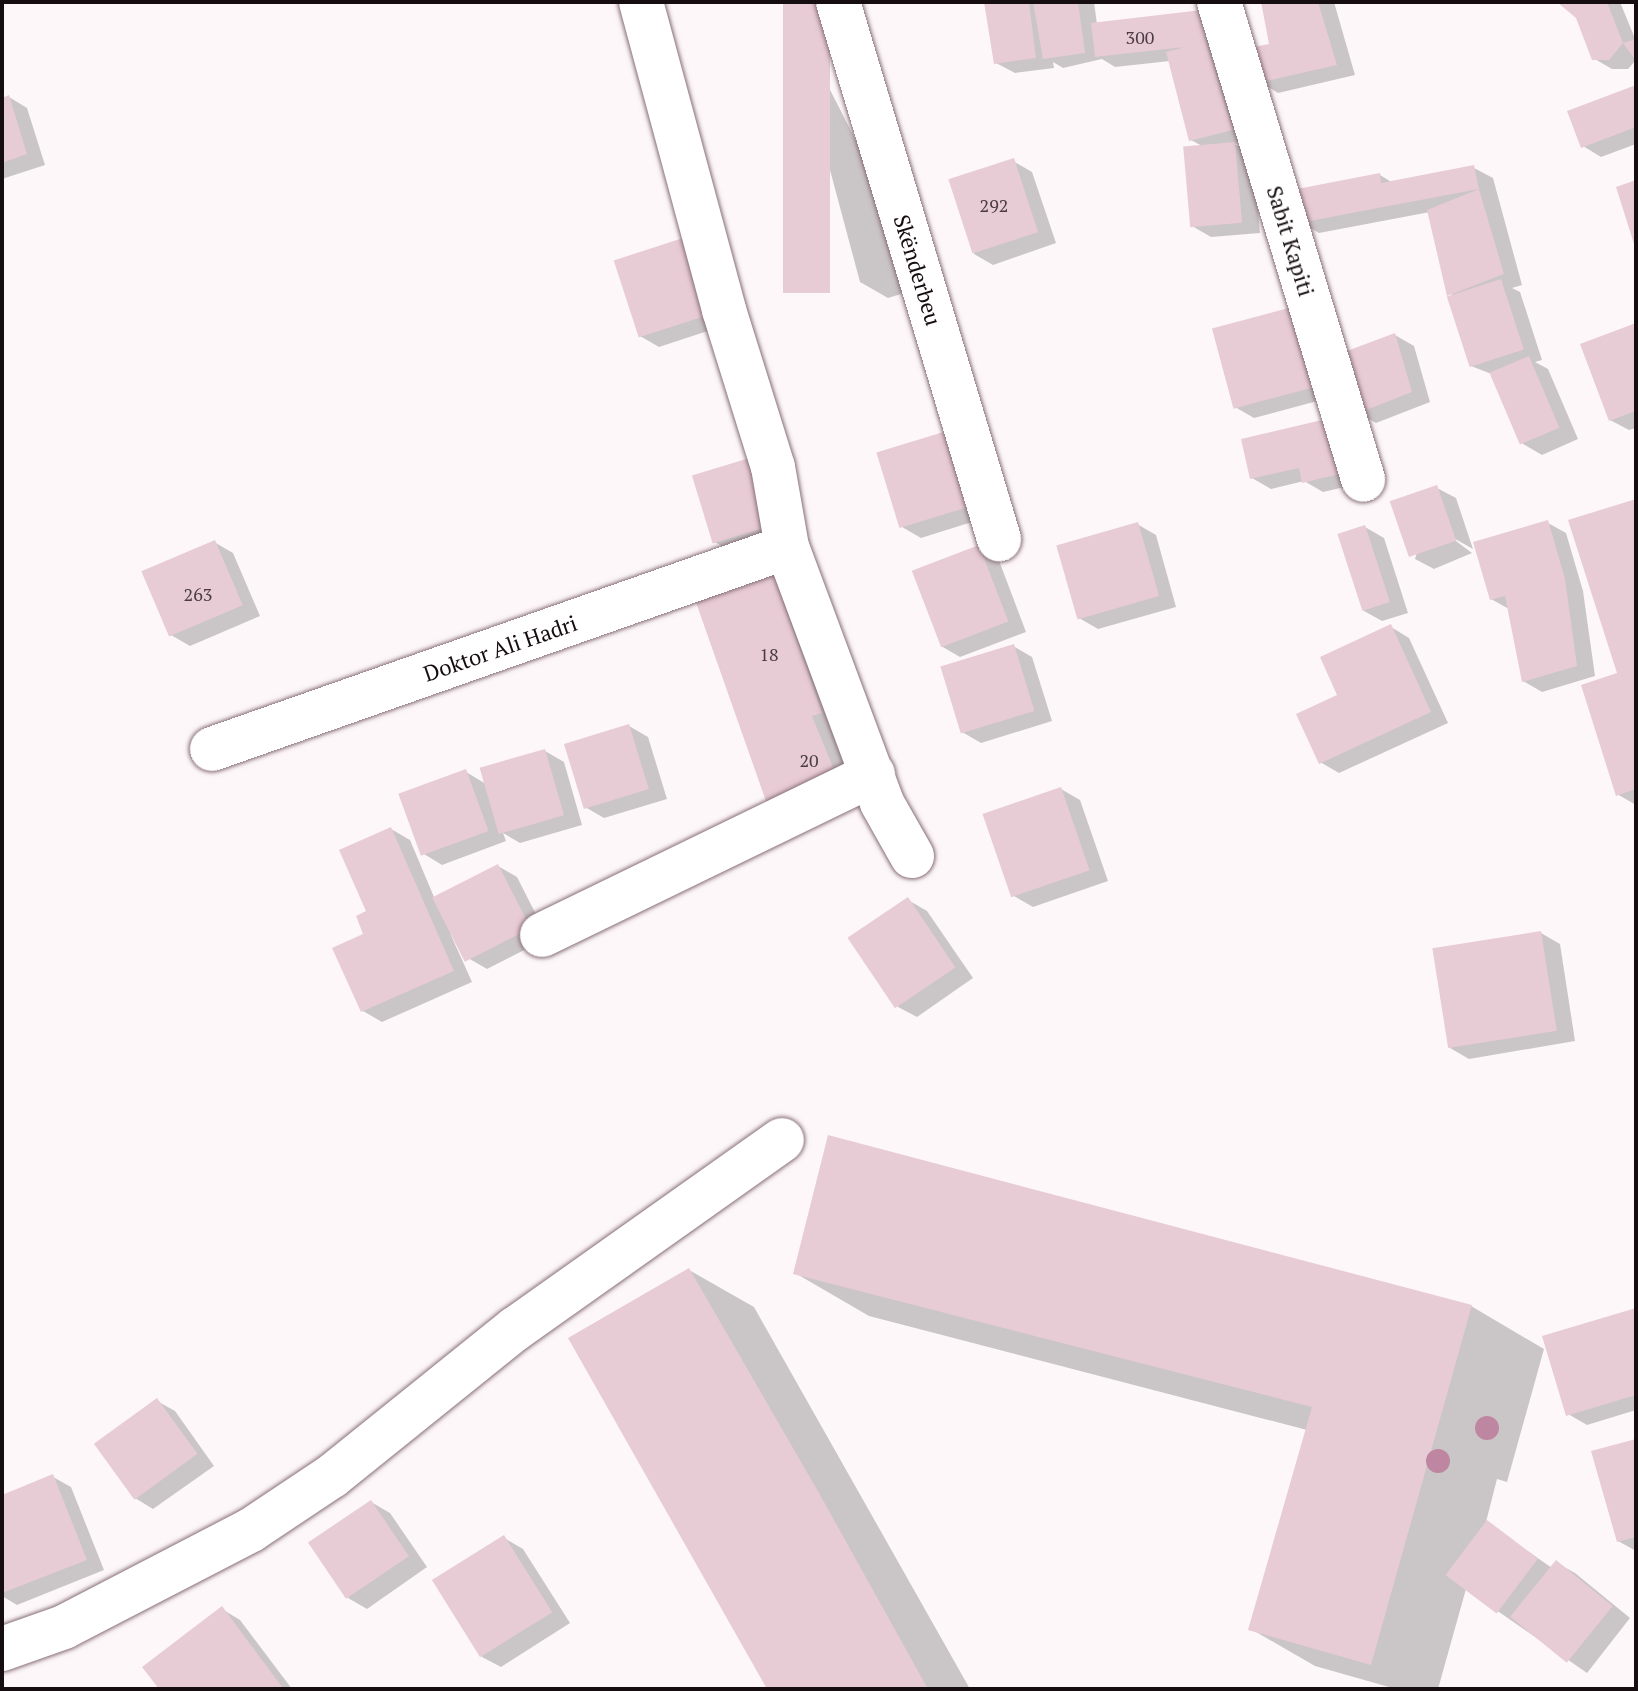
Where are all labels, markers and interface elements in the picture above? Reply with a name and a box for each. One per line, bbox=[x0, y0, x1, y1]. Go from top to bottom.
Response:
house number: 300 bbox=[1126, 26, 1154, 48]
street label: Sabit Kapiti bbox=[1262, 183, 1320, 299]
house number: 292 bbox=[980, 194, 1008, 216]
street label: Skënderbeu bbox=[889, 211, 947, 329]
house number: 263 bbox=[184, 583, 212, 605]
street label: Doktor Ali Hadri bbox=[419, 609, 581, 687]
house number: 18 bbox=[759, 643, 779, 665]
house number: 20 bbox=[799, 749, 819, 771]

